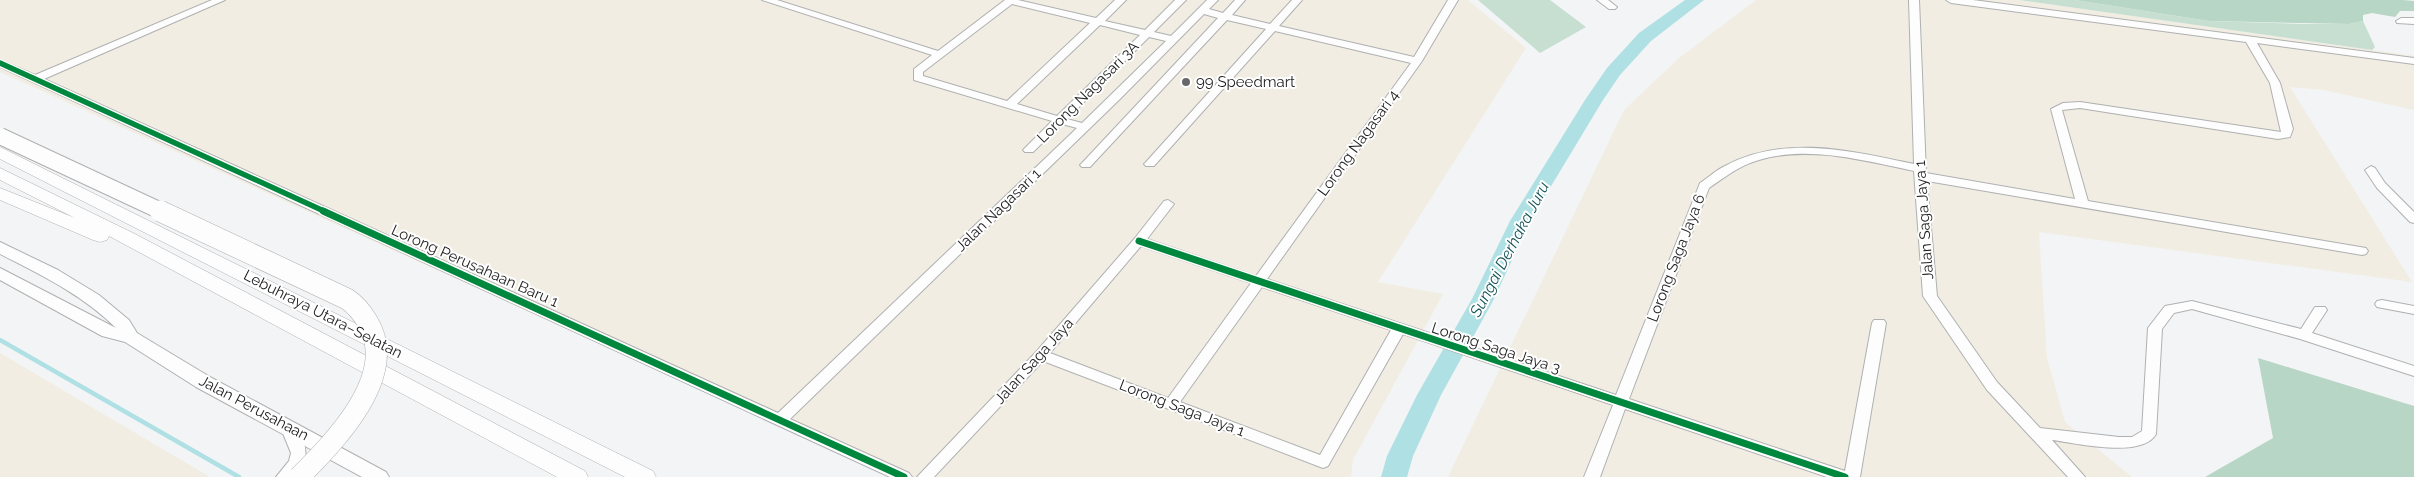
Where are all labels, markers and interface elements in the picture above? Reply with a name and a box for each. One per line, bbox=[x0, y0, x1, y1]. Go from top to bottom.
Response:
street label: Lorong Nagasari 3A bbox=[1033, 37, 1143, 147]
place label: 99 Speedmart bbox=[1196, 73, 1295, 91]
marker: 99 Speedmart bbox=[1180, 76, 1192, 88]
street label: Lorong Nagasari 4 bbox=[1314, 87, 1402, 199]
street label: Jalan Saga Jaya 1 bbox=[1911, 159, 1937, 280]
street label: Jalan Nagasari 1 bbox=[952, 164, 1045, 255]
water label: Sungai Derhaka Juru bbox=[1465, 178, 1553, 321]
street label: Lorong Saga Jaya 6 bbox=[1643, 192, 1709, 324]
street label: Lorong Perusahaan Baru 1 bbox=[389, 221, 562, 311]
street label: Lebuhraya Utara–Selatan bbox=[241, 266, 405, 362]
street label: Jalan Saga Jaya bbox=[991, 314, 1077, 408]
street label: Lorong Saga Jaya 3 bbox=[1429, 319, 1563, 377]
street label: Jalan Perusahaan bbox=[196, 372, 312, 444]
street label: Lorong Saga Jaya 1 bbox=[1117, 376, 1248, 440]

